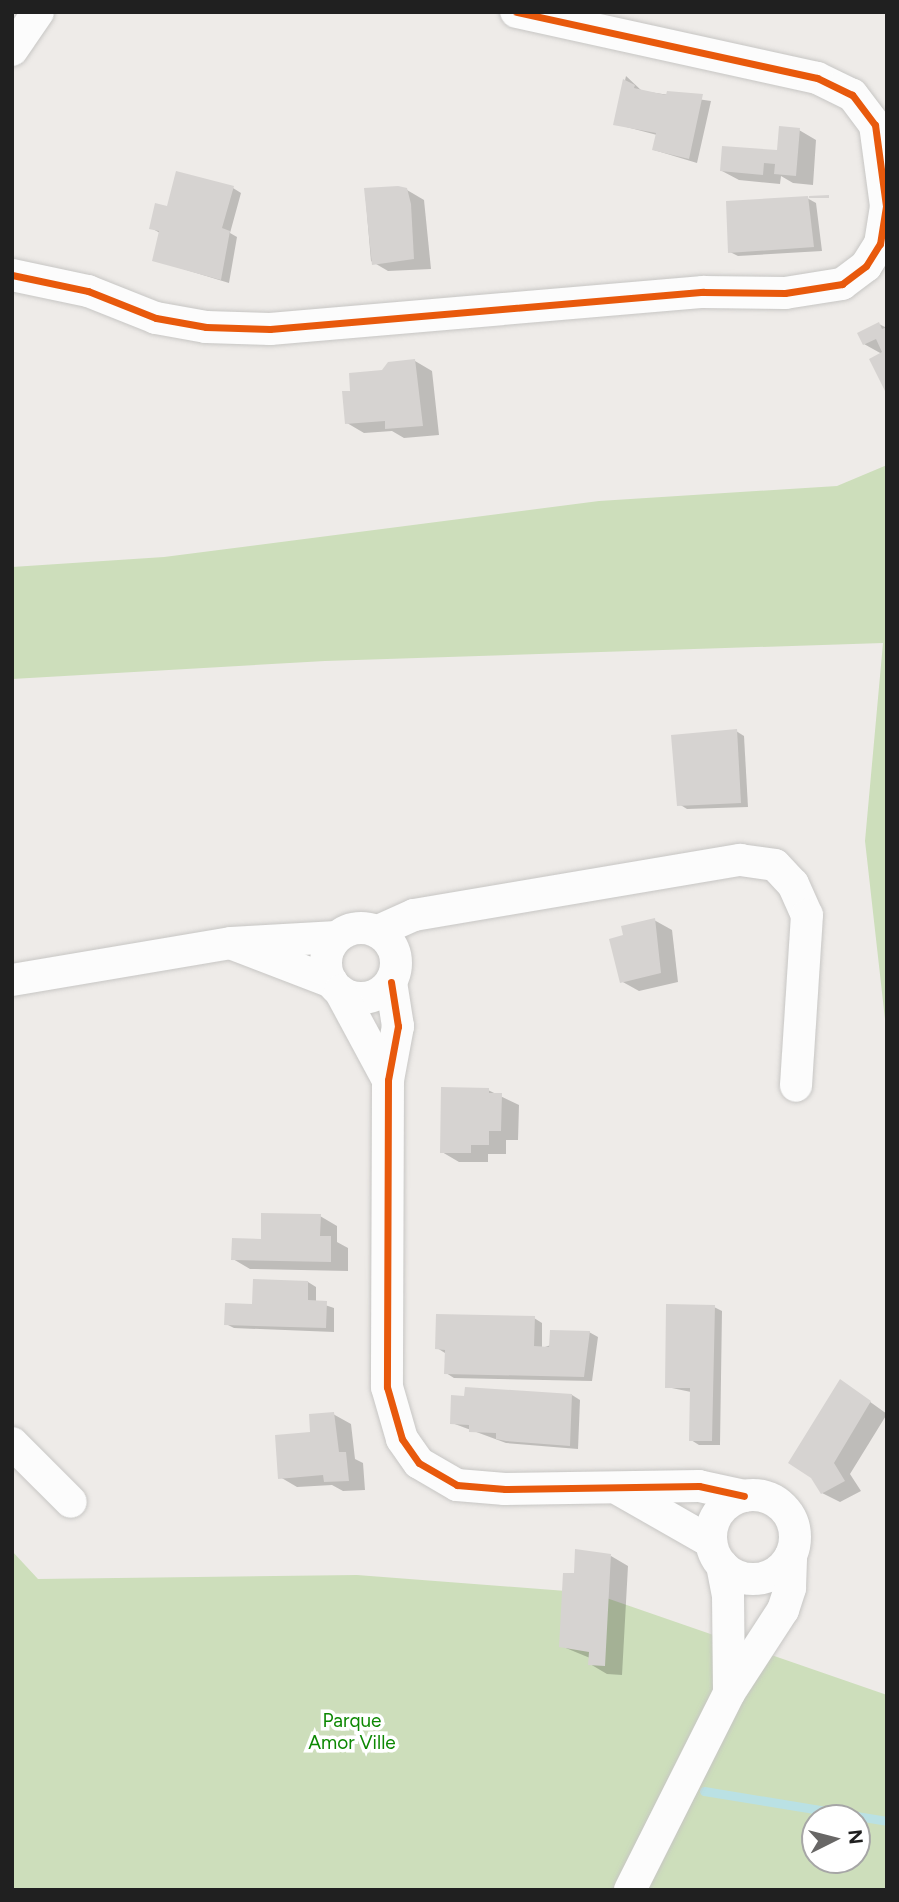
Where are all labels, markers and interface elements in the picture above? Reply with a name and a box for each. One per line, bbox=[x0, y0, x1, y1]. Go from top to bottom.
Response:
park label: Parque Amor Ville bbox=[308, 1710, 396, 1754]
north arrow bbox=[801, 1804, 871, 1874]
text: N bbox=[843, 1828, 868, 1845]

